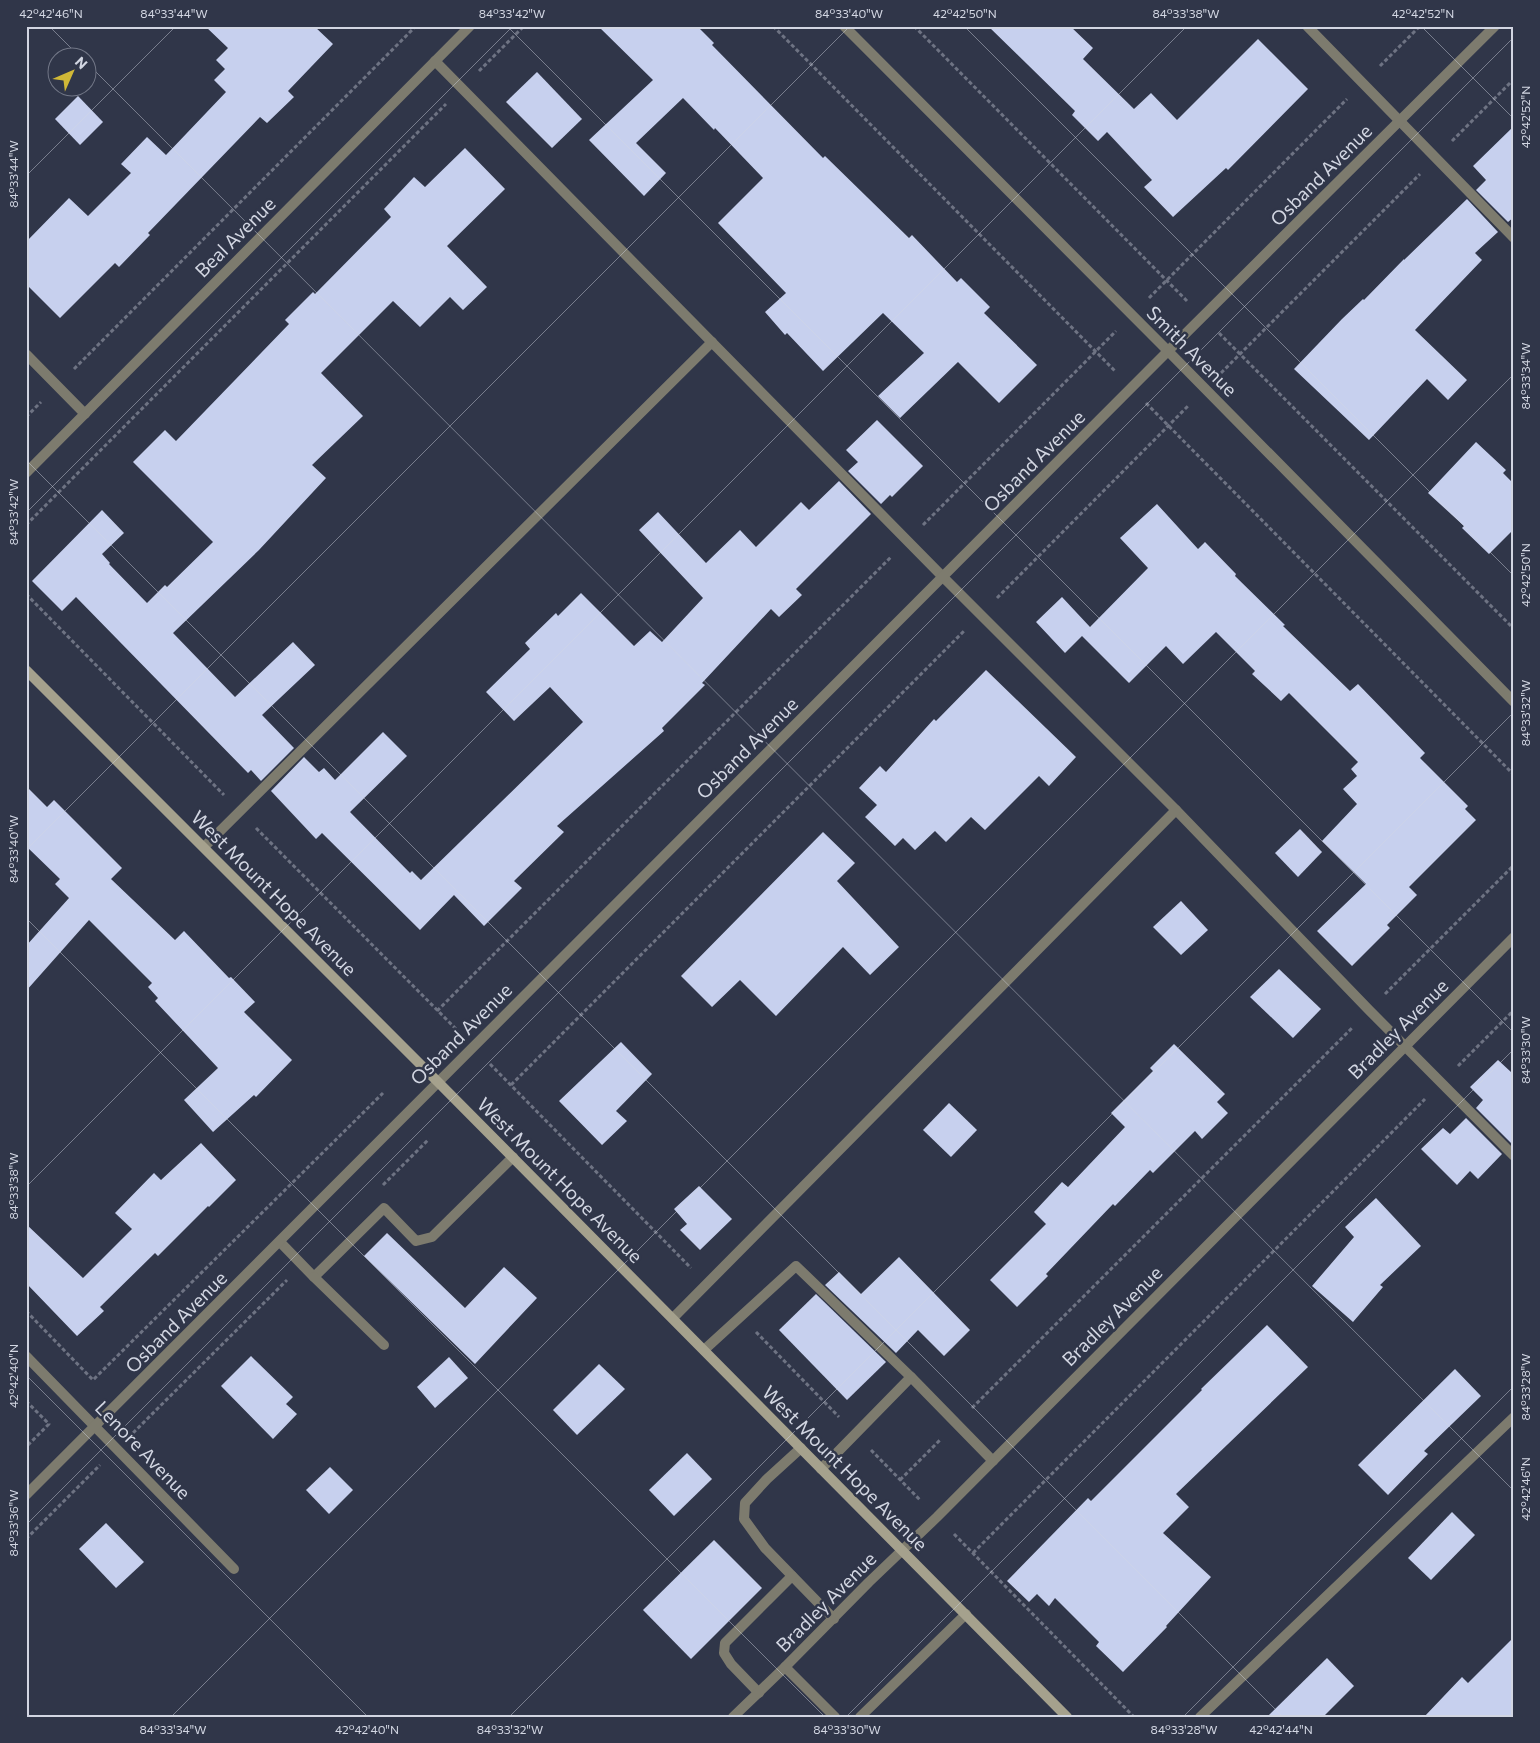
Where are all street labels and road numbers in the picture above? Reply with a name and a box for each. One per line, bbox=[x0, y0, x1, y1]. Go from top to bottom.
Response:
street label: Osband Avenue bbox=[1265, 119, 1376, 230]
street label: Beal Avenue bbox=[190, 192, 280, 282]
street label: Smith Avenue bbox=[1142, 301, 1242, 401]
street label: Osband Avenue bbox=[978, 405, 1089, 516]
street label: Osband Avenue bbox=[691, 692, 802, 803]
street label: West Mount Hope Avenue bbox=[187, 805, 362, 980]
street label: Bradley Avenue bbox=[1343, 974, 1452, 1083]
street label: Osband Avenue bbox=[405, 978, 516, 1089]
street label: West Mount Hope Avenue bbox=[473, 1092, 648, 1267]
street label: Bradley Avenue bbox=[1057, 1261, 1166, 1370]
street label: Osband Avenue bbox=[120, 1266, 231, 1377]
street label: West Mount Hope Avenue bbox=[758, 1380, 933, 1555]
street label: Lenore Avenue bbox=[91, 1396, 196, 1503]
street label: Bradley Avenue bbox=[771, 1547, 880, 1656]

